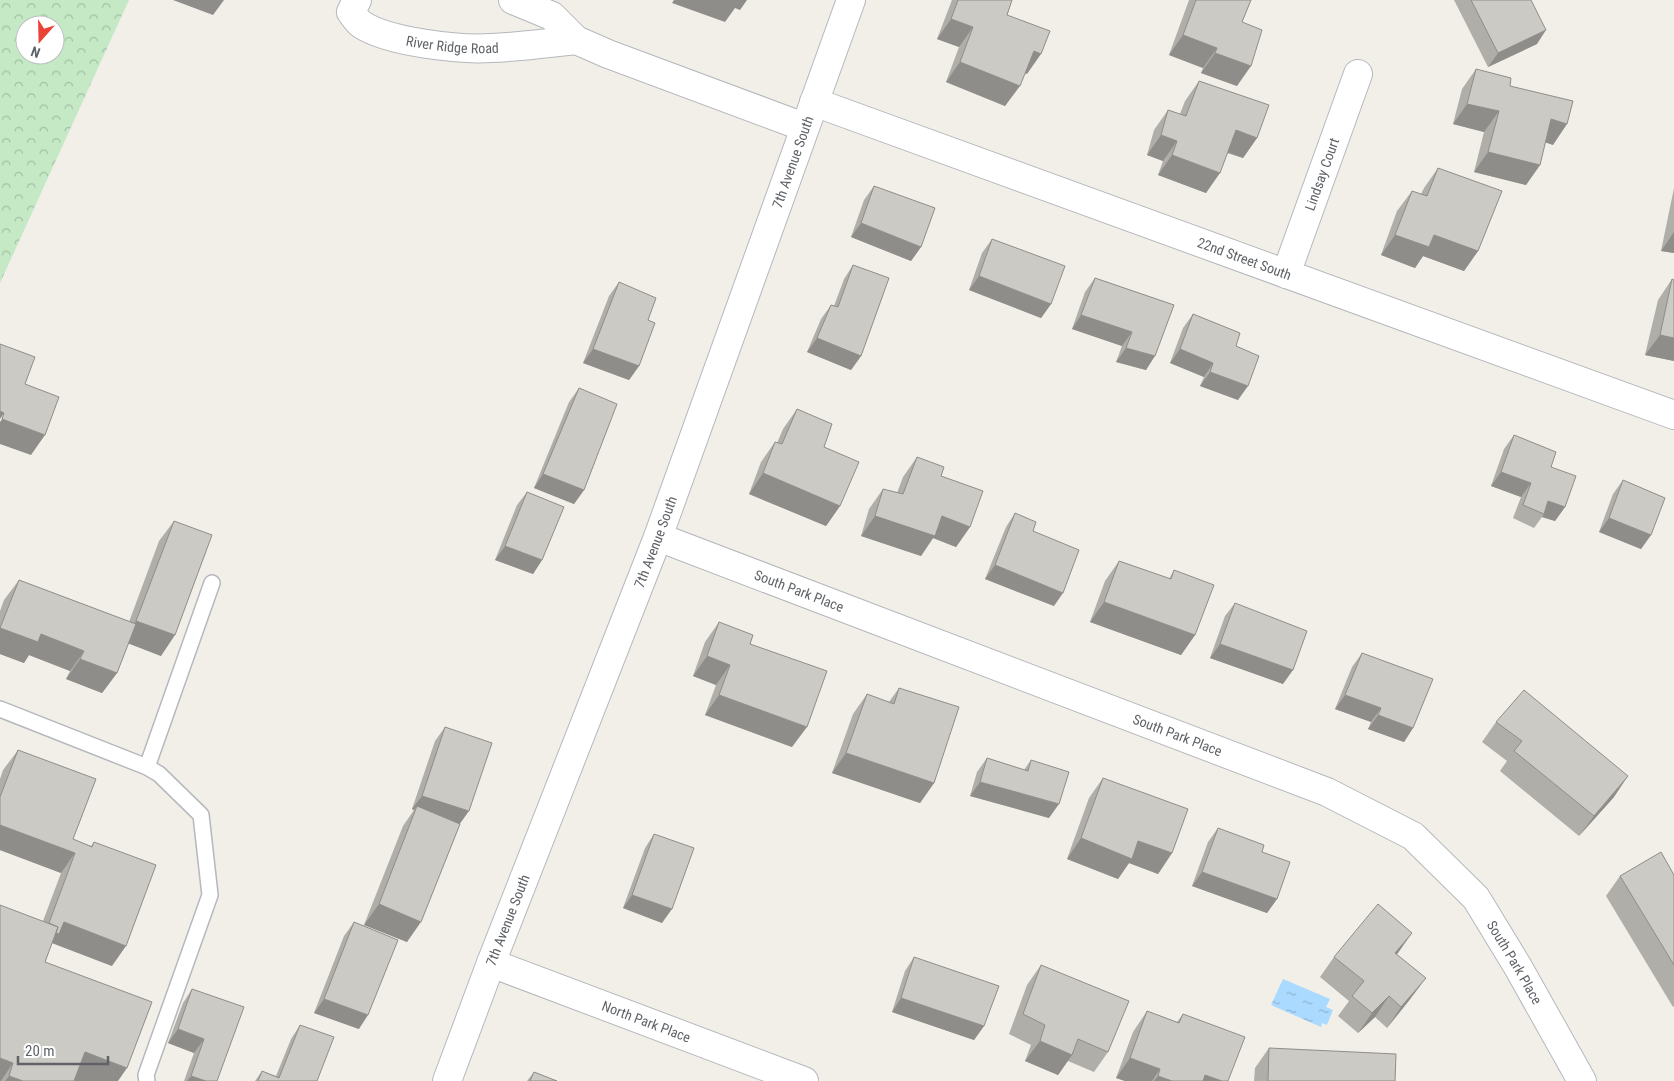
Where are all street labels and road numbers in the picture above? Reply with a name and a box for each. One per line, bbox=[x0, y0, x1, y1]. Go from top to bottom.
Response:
street label: River Ridge Road bbox=[405, 32, 499, 56]
street label: 7th Avenue South bbox=[769, 114, 817, 210]
street label: Lindsay Court bbox=[1301, 136, 1342, 213]
street label: 22nd Street South bbox=[1195, 234, 1294, 283]
street label: 7th Avenue South bbox=[631, 494, 680, 590]
street label: South Park Place bbox=[752, 567, 846, 615]
street label: South Park Place bbox=[1131, 711, 1225, 759]
street label: 7th Avenue South bbox=[483, 872, 533, 968]
street label: South Park Place bbox=[1484, 918, 1545, 1007]
street label: North Park Place bbox=[600, 998, 693, 1046]

